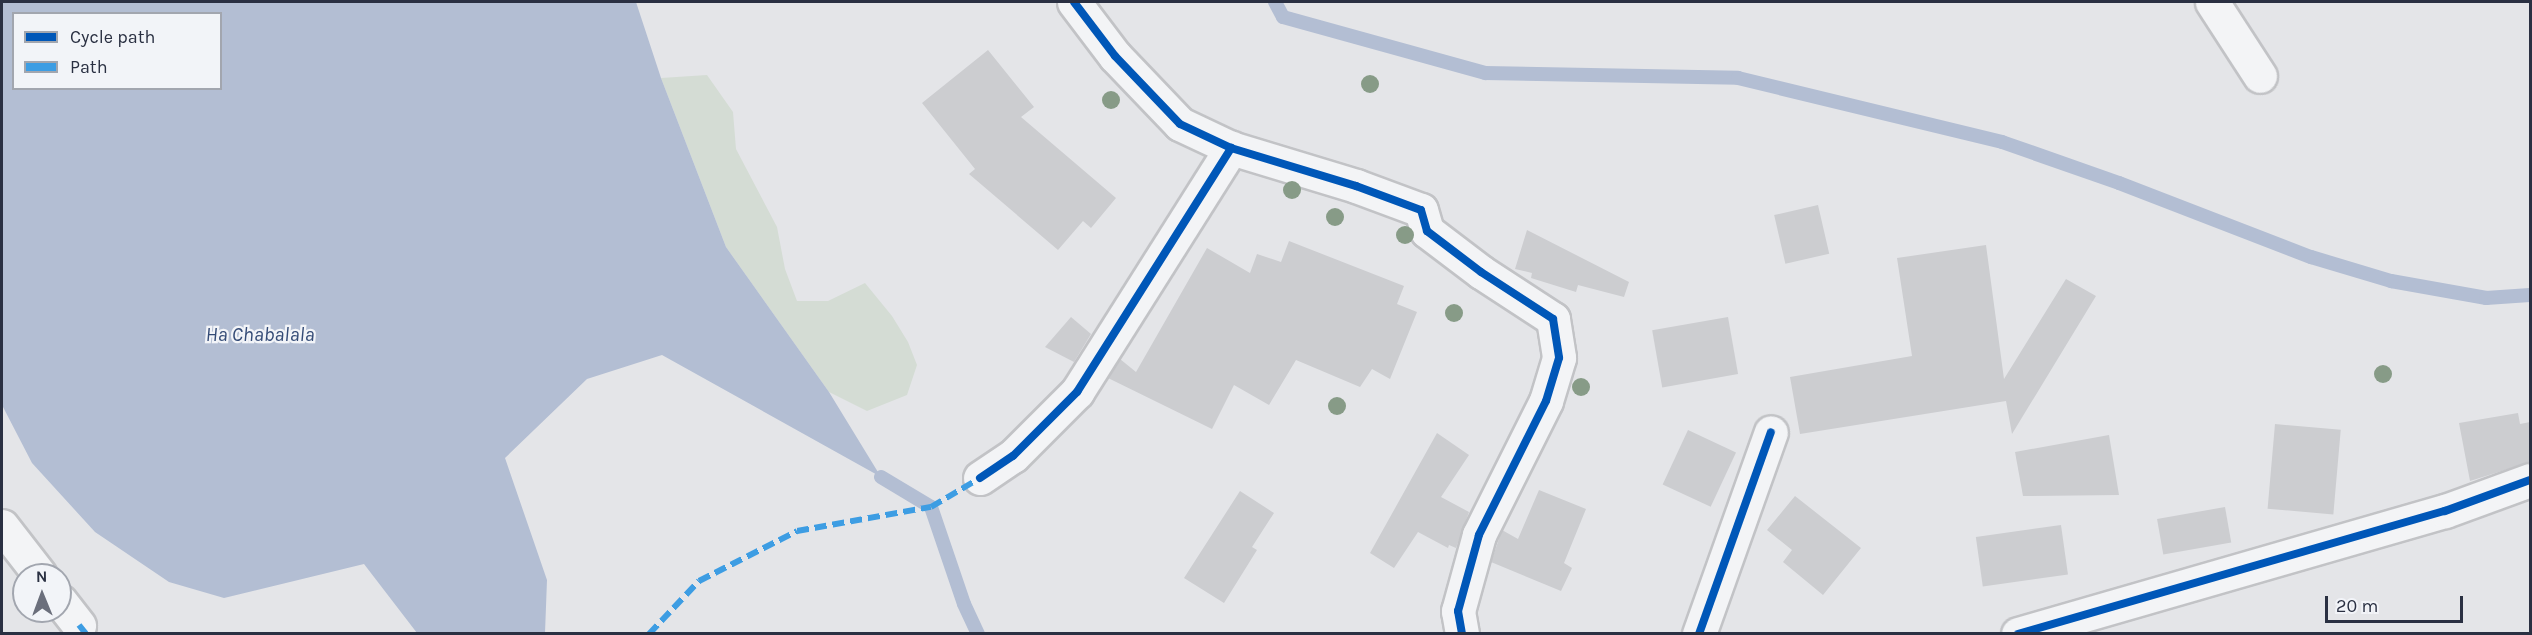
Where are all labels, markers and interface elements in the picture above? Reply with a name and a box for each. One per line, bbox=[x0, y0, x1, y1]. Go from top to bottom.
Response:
legend bbox=[12, 12, 222, 90]
text: Cycle path bbox=[70, 26, 155, 48]
text: Path bbox=[70, 56, 108, 78]
water label: Ha Chabalala bbox=[205, 322, 315, 346]
north arrow bbox=[12, 563, 72, 623]
text: N bbox=[36, 567, 48, 586]
scale bar bbox=[2328, 584, 2466, 622]
text: 20 m bbox=[2336, 595, 2378, 617]

